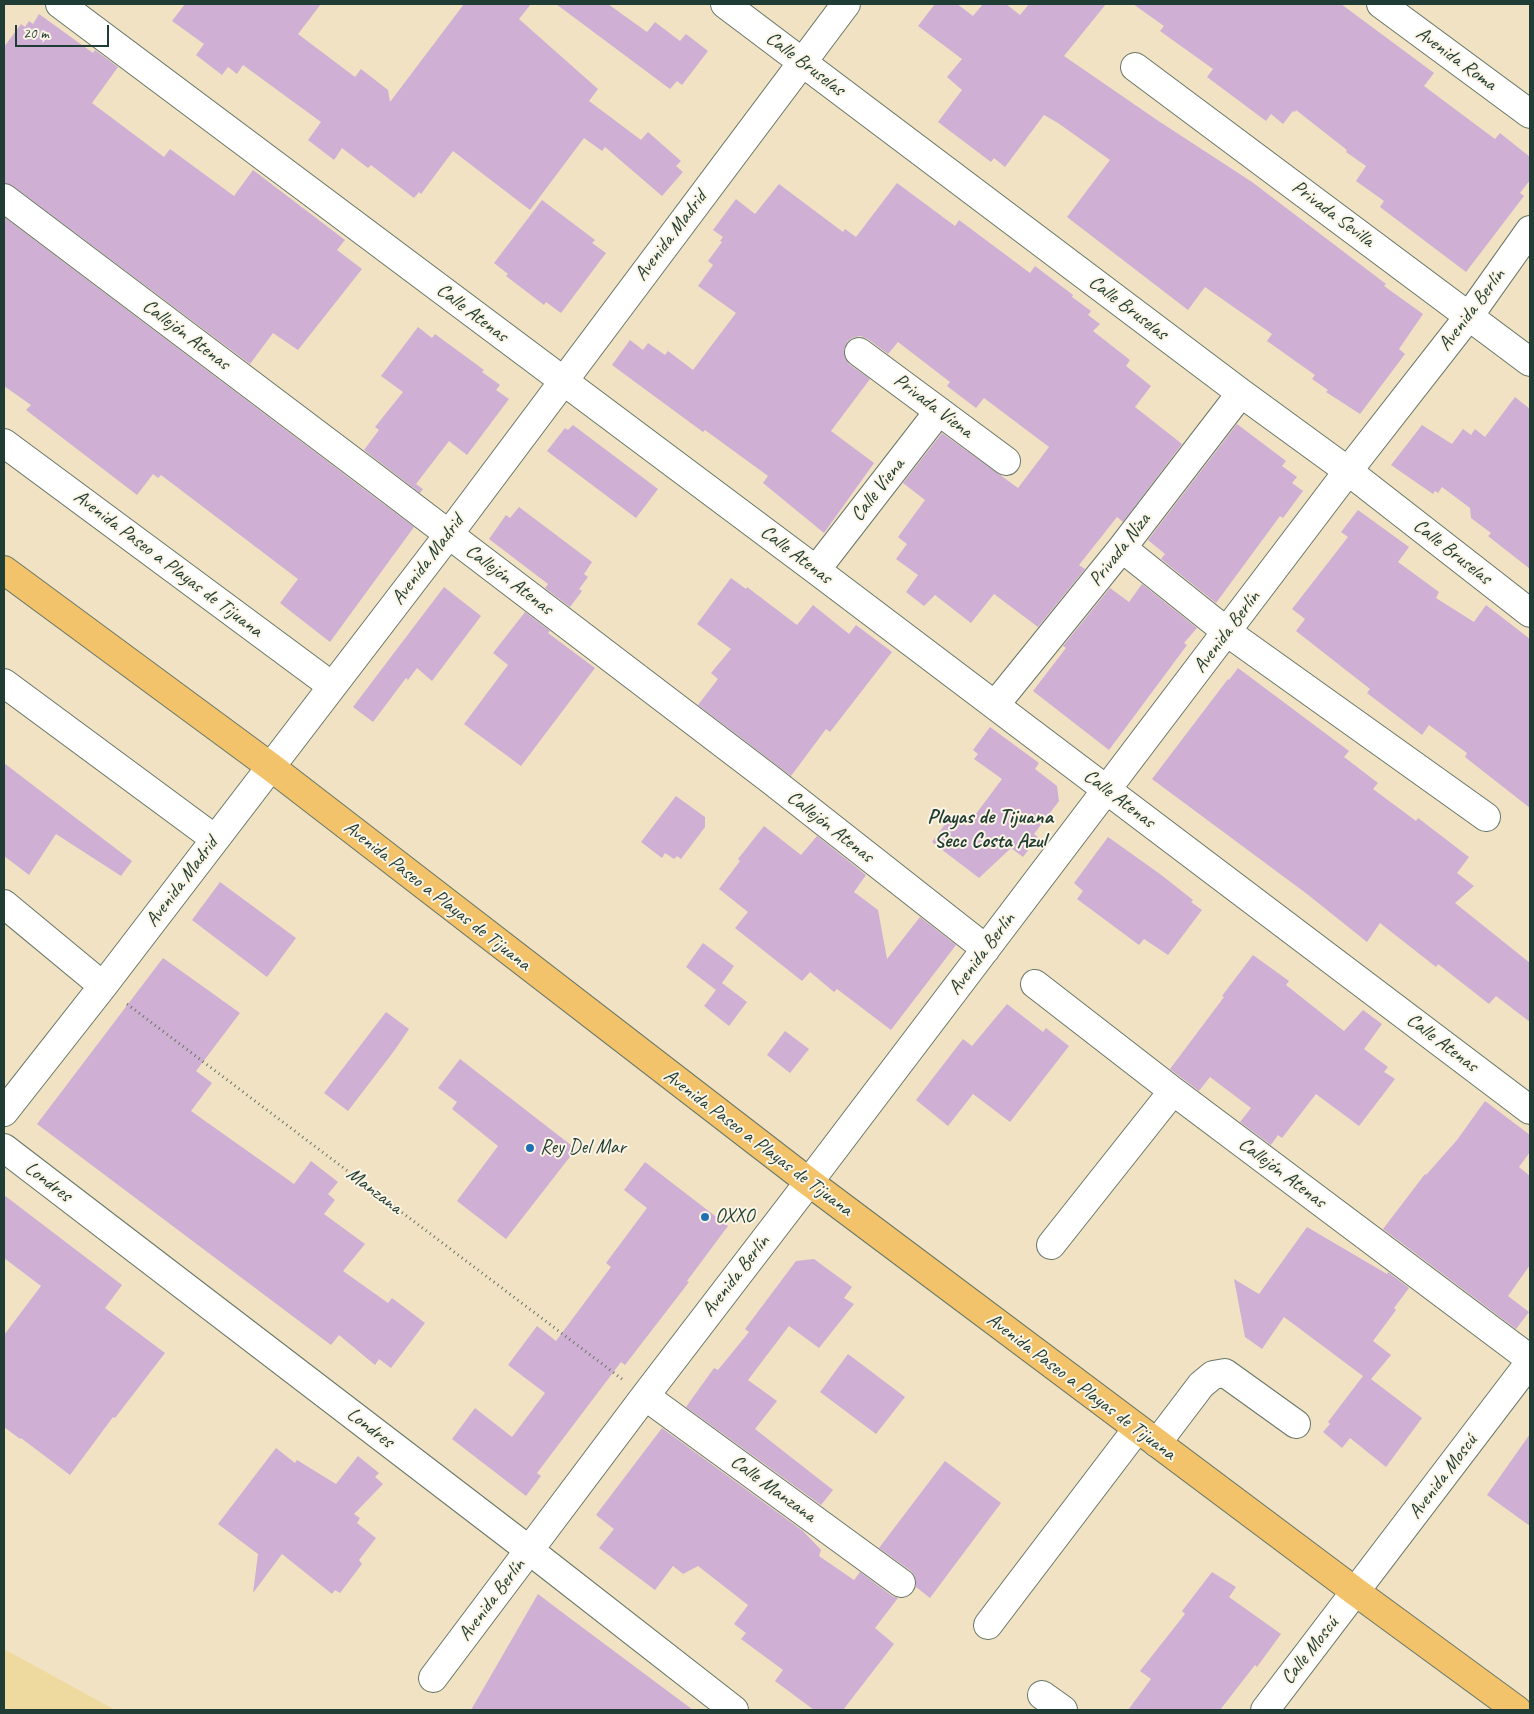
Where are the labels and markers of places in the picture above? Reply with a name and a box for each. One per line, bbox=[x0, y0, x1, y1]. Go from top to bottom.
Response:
place label: Rey Del Mar bbox=[540, 1136, 626, 1160]
marker: Rey Del Mar bbox=[524, 1142, 536, 1154]
place label: OXXO bbox=[715, 1205, 754, 1229]
marker: OXXO bbox=[699, 1211, 711, 1223]

